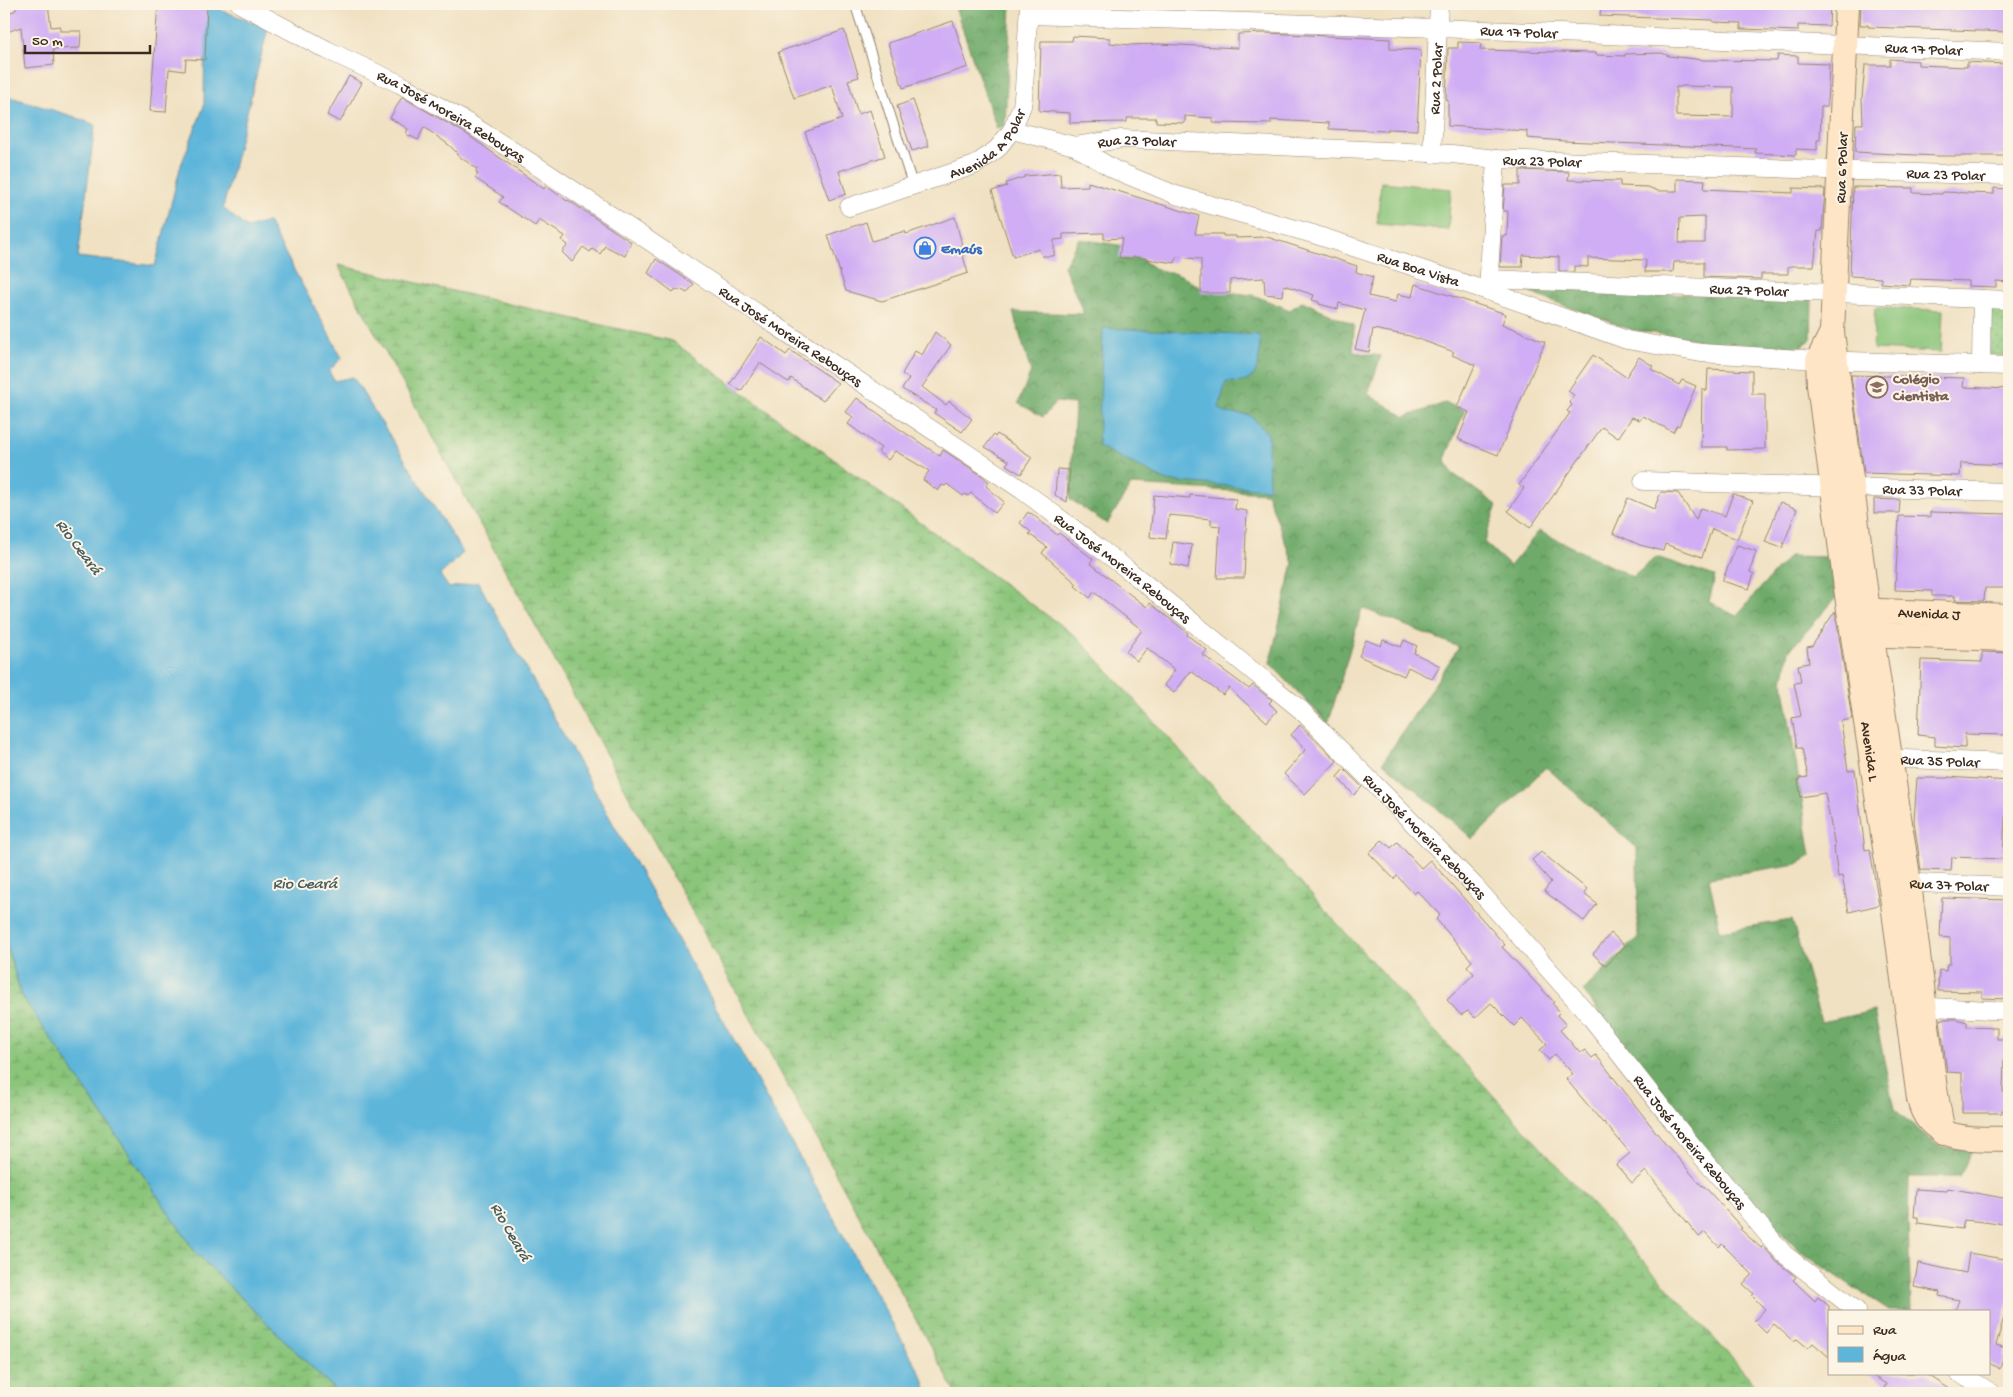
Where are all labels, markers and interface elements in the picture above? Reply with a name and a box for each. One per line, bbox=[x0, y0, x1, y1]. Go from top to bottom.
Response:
scale bar bbox=[25, 22, 150, 54]
street label: Rua 17 Polar bbox=[1480, 23, 1559, 44]
text: 50 m bbox=[32, 33, 63, 51]
street label: Rua 17 Polar bbox=[1884, 40, 1964, 61]
street label: Rua 2 Polar bbox=[1427, 42, 1448, 115]
street label: Rua José Moreira Rebouças bbox=[373, 67, 528, 168]
street label: Avenida A Polar bbox=[947, 106, 1031, 184]
street label: Rua 6 Polar bbox=[1833, 131, 1853, 204]
street label: Rua 23 Polar bbox=[1096, 132, 1178, 153]
street label: Rua 23 Polar bbox=[1502, 152, 1583, 173]
street label: Rua 23 Polar bbox=[1906, 166, 1987, 186]
shop icon: Emaús bbox=[913, 236, 937, 260]
place label: Emaús bbox=[941, 241, 983, 259]
street label: Rua Boa Vista bbox=[1374, 248, 1462, 292]
street label: Rua 27 Polar bbox=[1709, 281, 1790, 302]
street label: Rua José Moreira Rebouças bbox=[715, 283, 865, 392]
place label: Colégio Cientista bbox=[1892, 371, 1949, 406]
school or university icon: Colégio Cientista bbox=[1865, 375, 1889, 399]
street label: Rua 33 Polar bbox=[1882, 481, 1963, 502]
street label: Rua José Moreira Rebouças bbox=[1050, 510, 1194, 628]
water label: Rio Ceará bbox=[50, 517, 105, 580]
street label: Avenida J bbox=[1897, 605, 1961, 625]
street label: Avenida L bbox=[1855, 720, 1882, 783]
street label: Rua 35 Polar bbox=[1900, 752, 1981, 773]
street label: Rua José Moreira Rebouças bbox=[1358, 771, 1489, 904]
water label: Rio Ceará bbox=[273, 876, 338, 895]
street label: Rua 37 Polar bbox=[1909, 876, 1990, 897]
street label: Rua José Moreira Rebouças bbox=[1629, 1072, 1750, 1214]
water label: Rio Ceará bbox=[485, 1200, 534, 1266]
legend bbox=[1828, 1310, 1990, 1374]
text: Rua bbox=[1873, 1322, 1897, 1340]
text: Água bbox=[1873, 1348, 1906, 1366]

